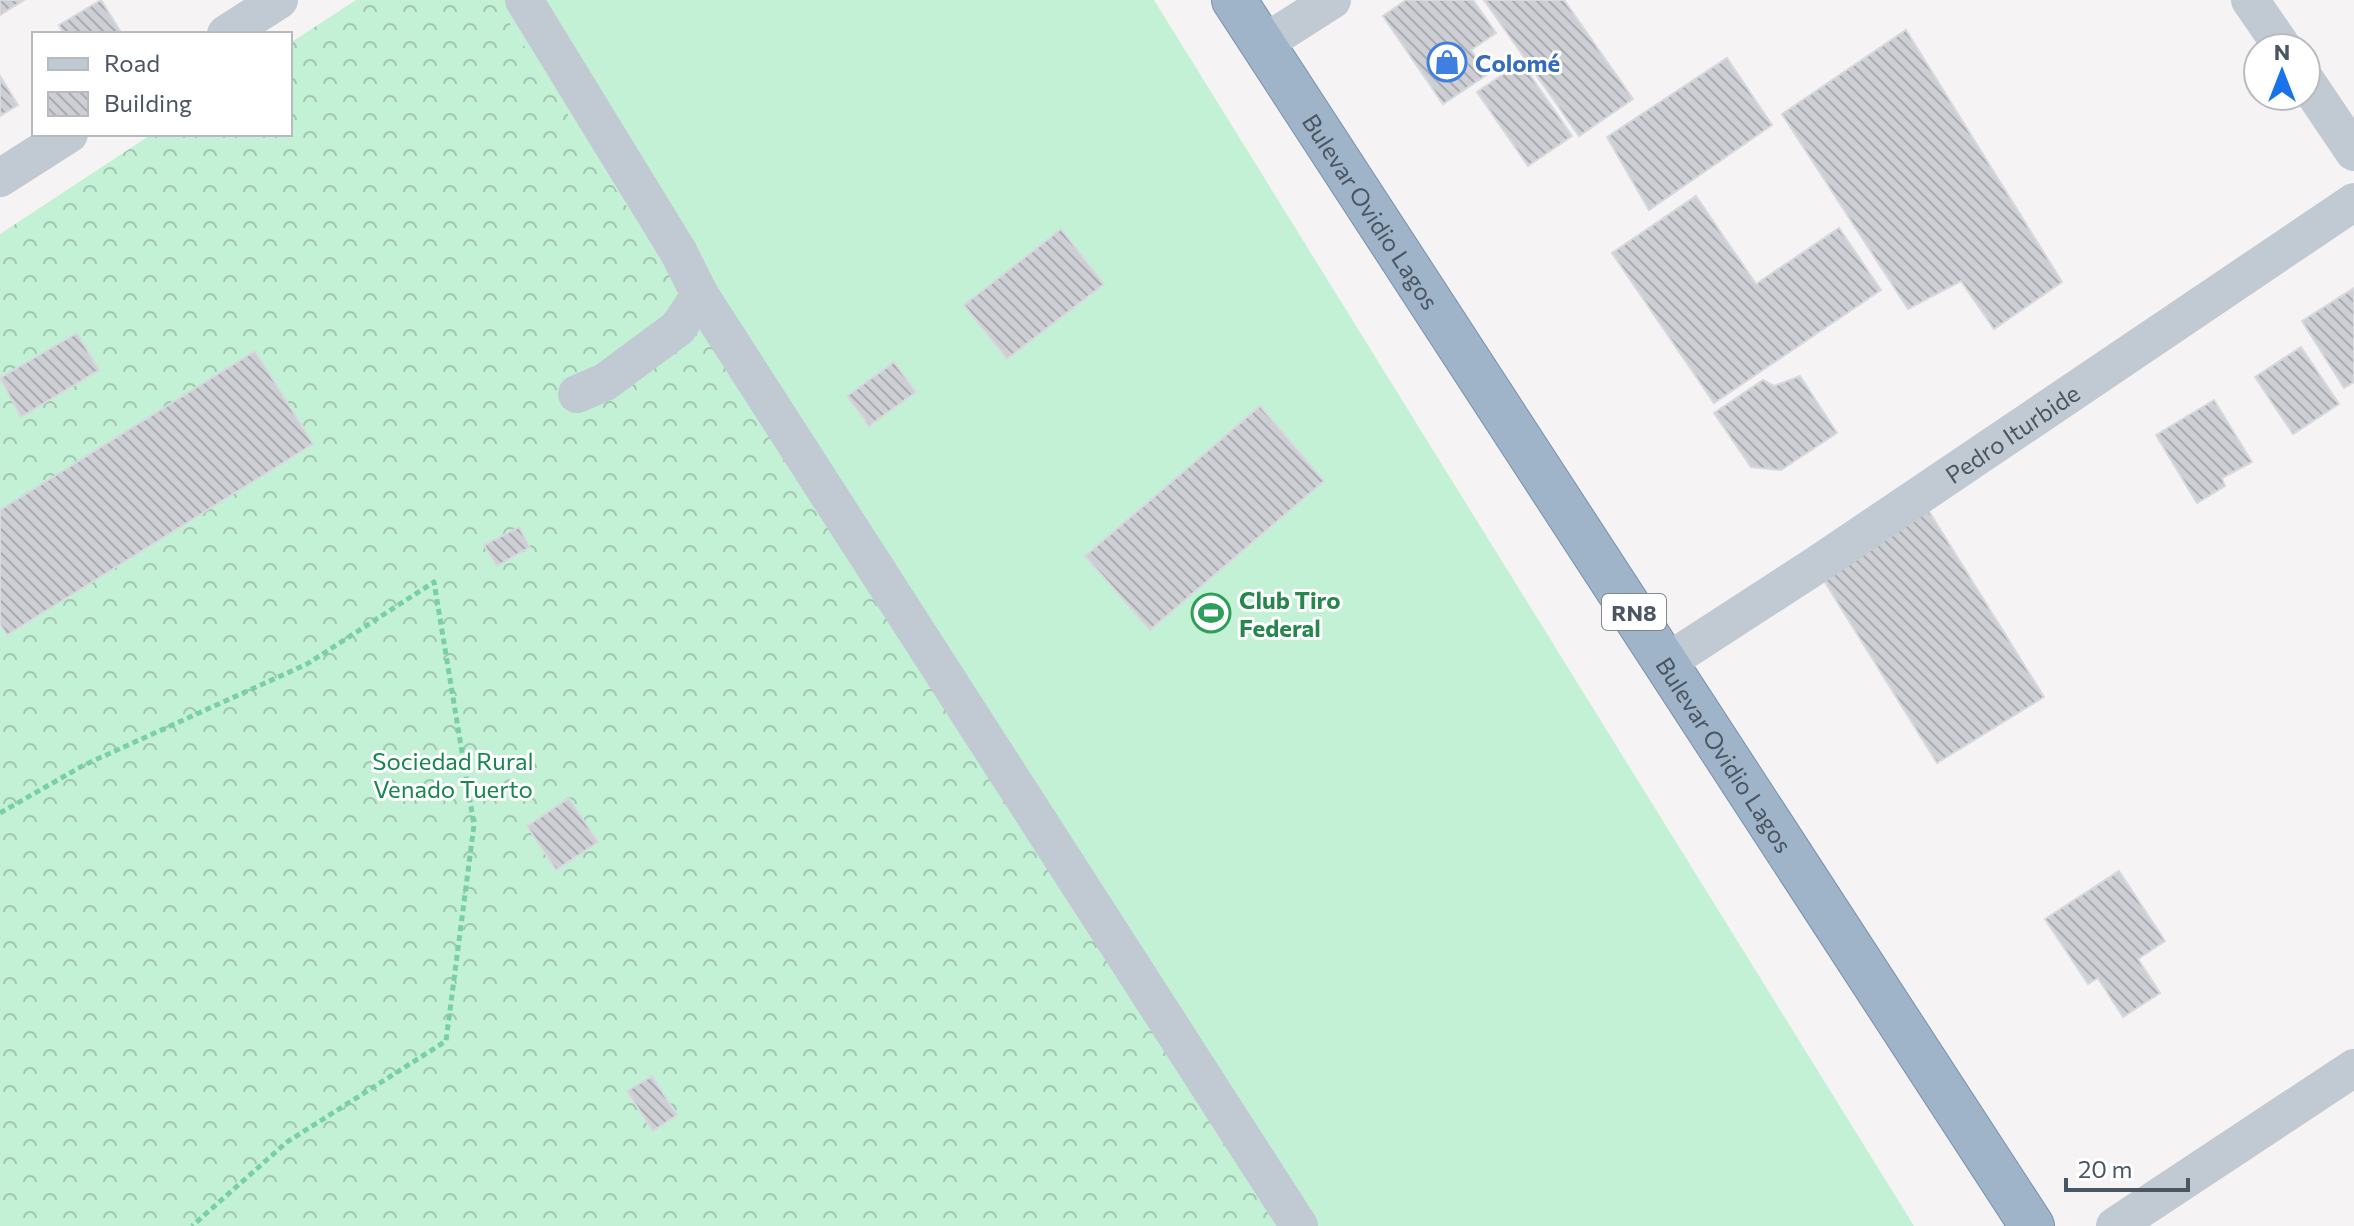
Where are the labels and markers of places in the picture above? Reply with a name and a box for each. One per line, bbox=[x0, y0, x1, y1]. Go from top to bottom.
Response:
shop icon: Colomé bbox=[1426, 41, 1468, 83]
place label: Colomé bbox=[1475, 48, 1560, 77]
place label: Club Tiro Federal bbox=[1239, 585, 1341, 642]
sports icon: Club Tiro Federal bbox=[1190, 592, 1232, 634]

